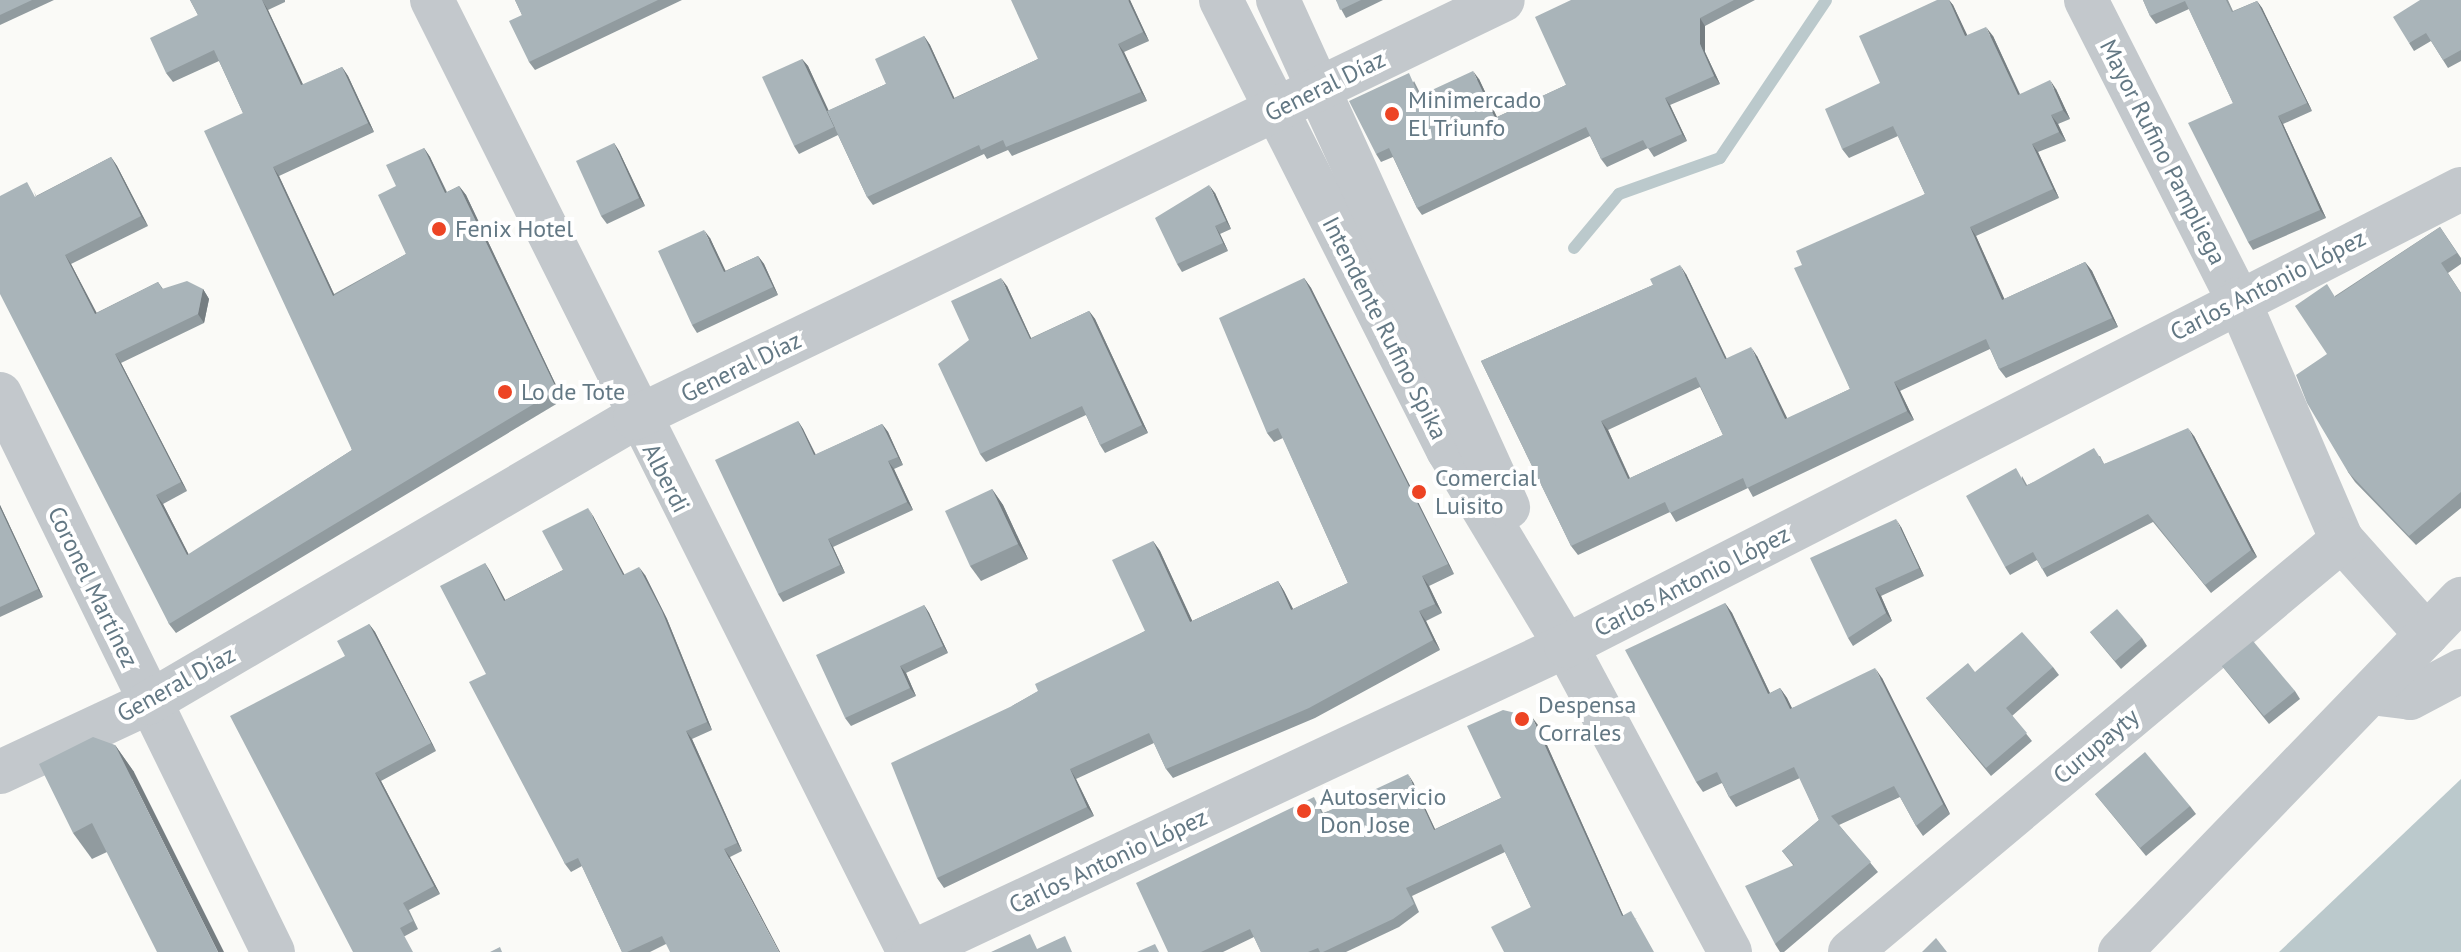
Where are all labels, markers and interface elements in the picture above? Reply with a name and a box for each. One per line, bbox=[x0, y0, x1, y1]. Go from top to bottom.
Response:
street label: Mayor Rufino Pampliega bbox=[2094, 35, 2232, 269]
street label: General Díaz bbox=[1260, 44, 1390, 128]
place label: Minimercado El Triunfo bbox=[1408, 86, 1541, 142]
marker: Minimercado El Triunfo bbox=[1383, 105, 1401, 123]
street label: Intendente Rufino Spika bbox=[1316, 212, 1454, 444]
place label: Fenix Hotel bbox=[455, 215, 574, 243]
marker: Fenix Hotel bbox=[430, 220, 448, 238]
street label: Carlos Antonio López bbox=[2165, 223, 2371, 347]
street label: General Díaz bbox=[676, 325, 806, 409]
place label: Lo de Tote bbox=[521, 378, 626, 406]
marker: Lo de Tote bbox=[496, 383, 514, 401]
street label: Alberdi bbox=[636, 439, 696, 517]
place label: Comercial Luisito bbox=[1435, 464, 1537, 520]
marker: Comercial Luisito bbox=[1410, 483, 1428, 501]
street label: Coronel Martínez bbox=[42, 502, 144, 672]
street label: Carlos Antonio López bbox=[1589, 519, 1795, 643]
street label: General Díaz bbox=[112, 640, 240, 728]
place label: Despensa Corrales bbox=[1538, 691, 1636, 747]
street label: Curupayty bbox=[2047, 702, 2145, 790]
marker: Despensa Corrales bbox=[1513, 710, 1531, 728]
place label: Autoservicio Don Jose bbox=[1320, 783, 1446, 839]
street label: Carlos Antonio López bbox=[1004, 802, 1212, 920]
marker: Autoservicio Don Jose bbox=[1295, 802, 1313, 820]

